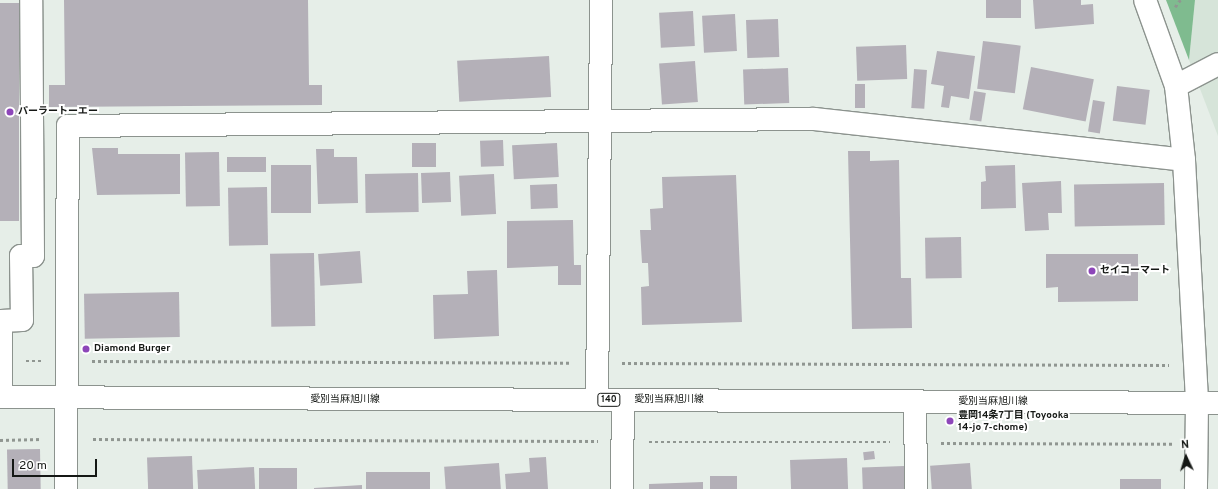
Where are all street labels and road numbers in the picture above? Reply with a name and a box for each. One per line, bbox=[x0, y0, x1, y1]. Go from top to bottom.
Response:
road number: 140 bbox=[597, 393, 621, 407]
street label: 愛別当麻旭川線 bbox=[310, 394, 380, 406]
street label: 愛別当麻旭川線 bbox=[634, 394, 704, 406]
street label: 愛別当麻旭川線 bbox=[958, 396, 1028, 408]

